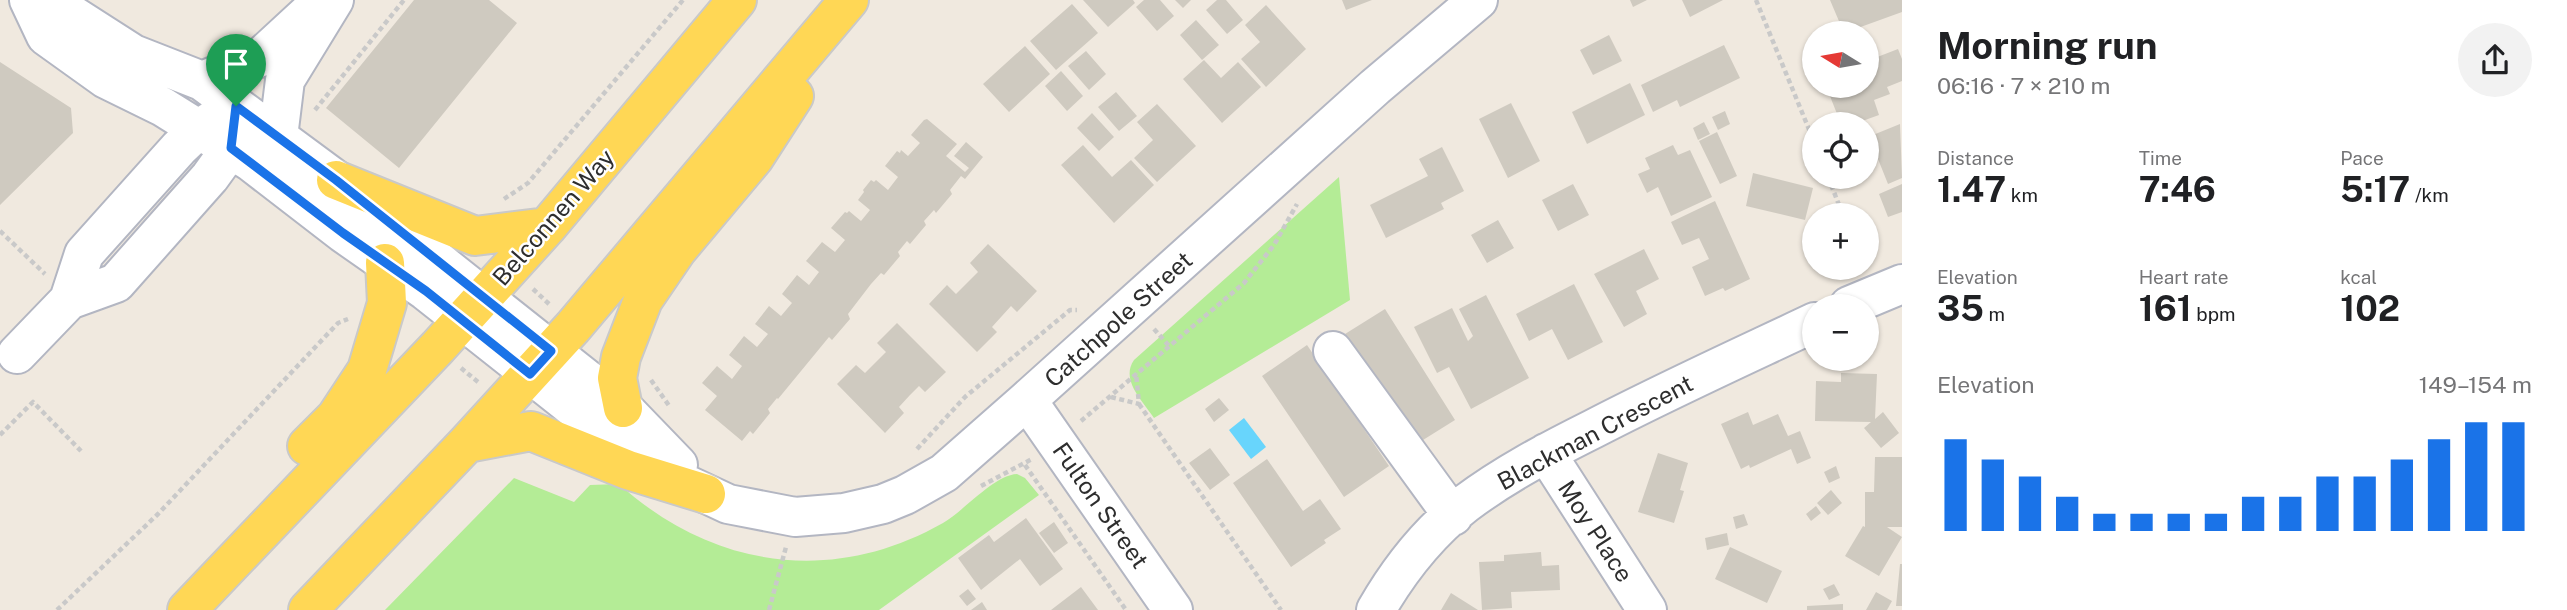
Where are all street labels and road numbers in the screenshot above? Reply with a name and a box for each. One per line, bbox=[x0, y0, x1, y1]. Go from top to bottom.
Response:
street label: Belconnen Way bbox=[486, 143, 620, 291]
street label: Catchpole Street bbox=[1038, 245, 1198, 393]
street label: Blackman Crescent bbox=[1493, 369, 1697, 495]
street label: Fulton Street bbox=[1047, 437, 1155, 573]
street label: Moy Place bbox=[1553, 475, 1639, 587]

